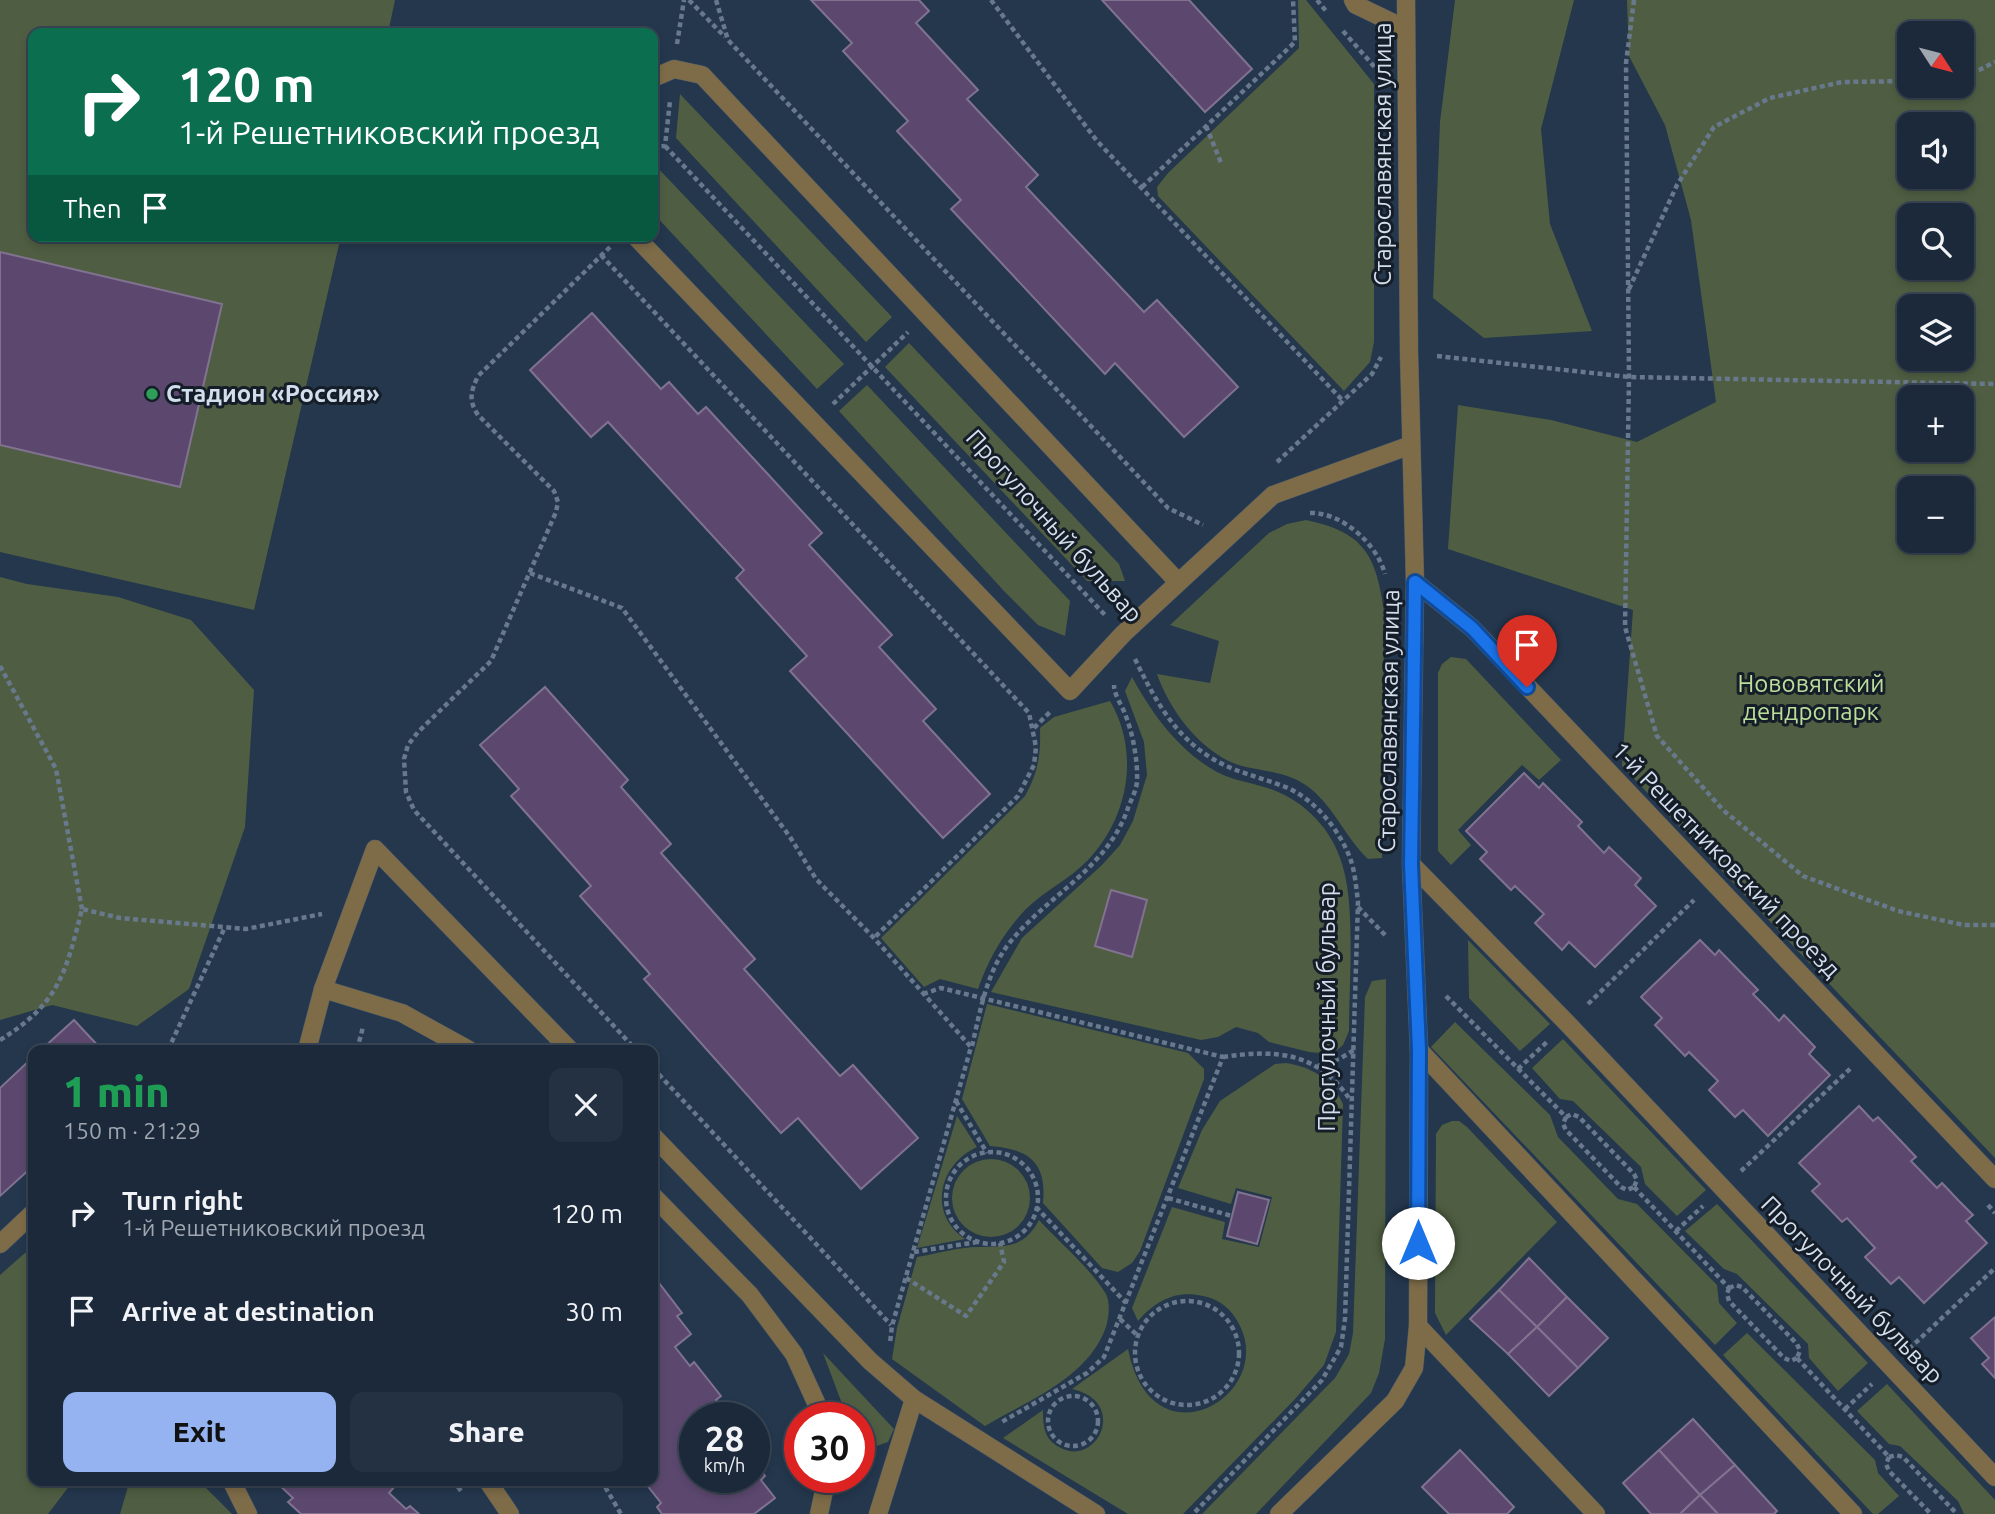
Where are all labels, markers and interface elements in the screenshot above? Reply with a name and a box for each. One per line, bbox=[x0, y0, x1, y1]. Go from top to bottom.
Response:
north arrow bbox=[1897, 21, 1974, 98]
map controls bbox=[1897, 21, 1974, 553]
street label: Старославянская улица bbox=[1369, 22, 1396, 286]
icon: right bbox=[63, 56, 154, 147]
text: 120 m bbox=[178, 56, 315, 111]
button: sound bbox=[1897, 112, 1974, 189]
text: 1-й Решетниковский проезд bbox=[178, 114, 600, 150]
icon: arrive bbox=[136, 189, 174, 227]
text: Then bbox=[63, 194, 122, 223]
button: search bbox=[1897, 203, 1974, 280]
button: layers bbox=[1897, 294, 1974, 371]
place label: Стадион «Россия» bbox=[166, 380, 380, 407]
button: + bbox=[1897, 385, 1974, 462]
marker: Стадион «Россия» bbox=[144, 386, 160, 402]
street label: Прогулочный бульвар bbox=[961, 424, 1148, 627]
button: − bbox=[1897, 476, 1974, 553]
street label: Старославянская улица bbox=[1373, 589, 1404, 853]
pin bbox=[1497, 615, 1557, 687]
icon: arrive bbox=[1508, 626, 1546, 664]
park label: Нововятский дендропарк bbox=[1738, 670, 1884, 725]
street label: 1-й Решетниковский проезд bbox=[1607, 737, 1846, 983]
street label: Прогулочный бульвар bbox=[1313, 882, 1340, 1132]
text: 1 min bbox=[63, 1068, 170, 1115]
button: close bbox=[549, 1068, 623, 1142]
text: 150 m · 21:29 bbox=[63, 1118, 201, 1143]
text: Turn right bbox=[122, 1186, 243, 1215]
street label: Прогулочный бульвар bbox=[1756, 1191, 1949, 1389]
icon: right bbox=[63, 1194, 101, 1232]
text: 120 m bbox=[551, 1199, 623, 1228]
position arrow bbox=[1381, 1206, 1455, 1280]
text: 1-й Решетниковский проезд bbox=[122, 1215, 425, 1240]
icon: arrive bbox=[63, 1292, 101, 1330]
text: Arrive at destination bbox=[122, 1297, 375, 1326]
text: 30 m bbox=[565, 1297, 623, 1326]
button: Exit bbox=[63, 1392, 336, 1472]
button: Share bbox=[350, 1392, 623, 1472]
speed limit sign: 30 bbox=[784, 1402, 875, 1493]
text: 28 bbox=[705, 1418, 744, 1458]
text: km/h bbox=[704, 1455, 745, 1475]

